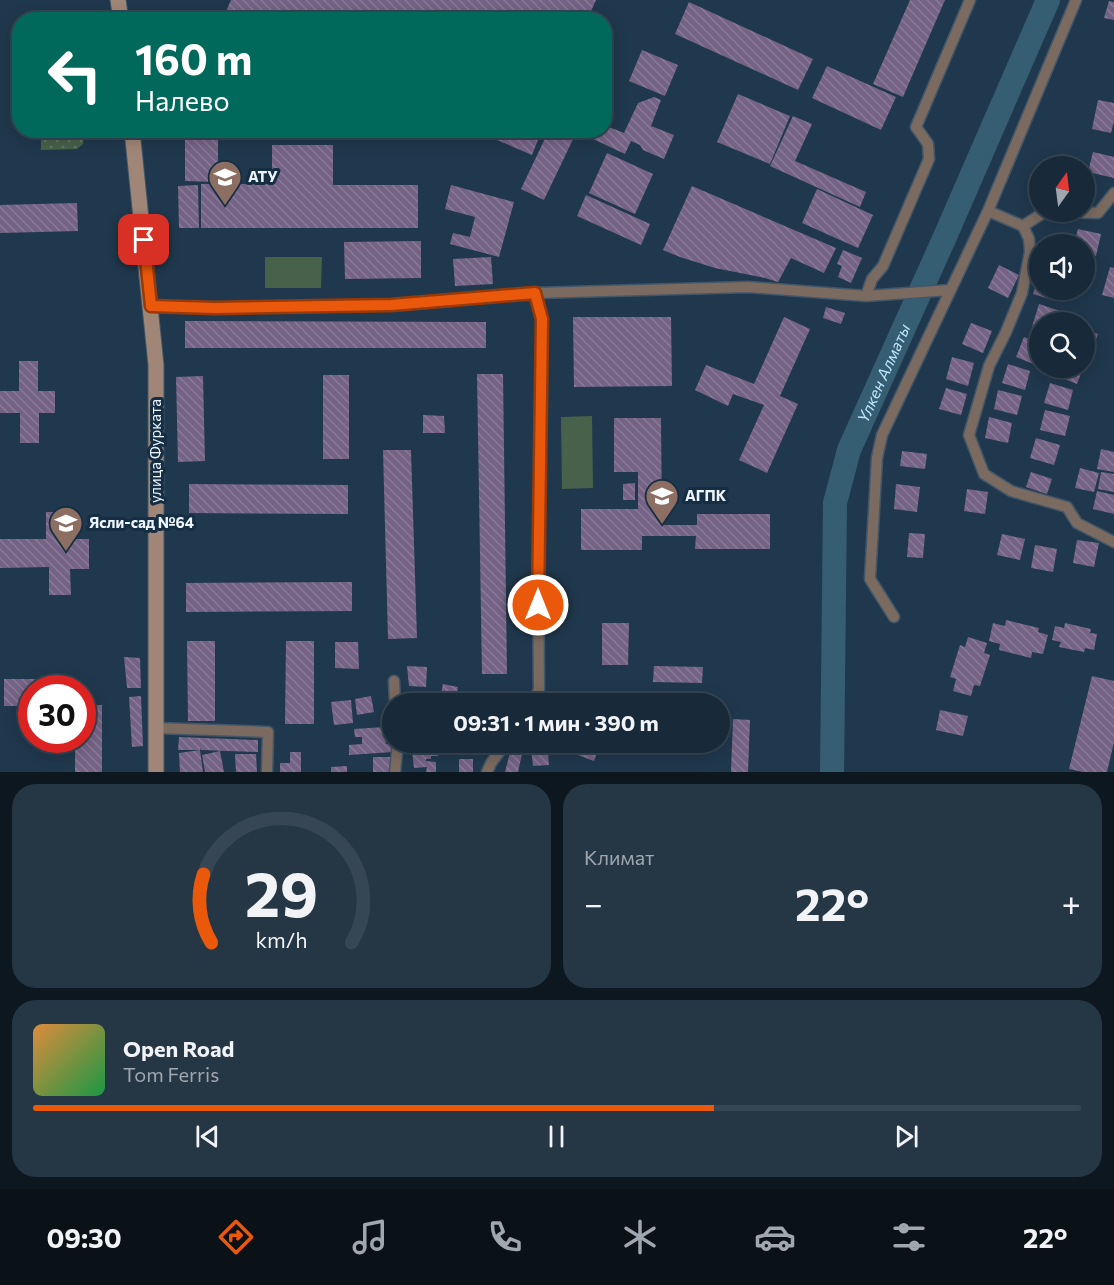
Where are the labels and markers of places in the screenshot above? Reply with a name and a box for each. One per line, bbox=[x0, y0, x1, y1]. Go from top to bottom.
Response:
school or university icon: АТУ bbox=[207, 159, 243, 206]
place label: АТУ bbox=[248, 167, 278, 185]
pin bbox=[118, 214, 169, 265]
school or university icon: АГПК bbox=[644, 478, 680, 525]
place label: АГПК bbox=[685, 486, 727, 504]
school or university icon: Ясли-сад №64 bbox=[48, 505, 84, 552]
place label: Ясли-сад №64 bbox=[89, 513, 194, 531]

